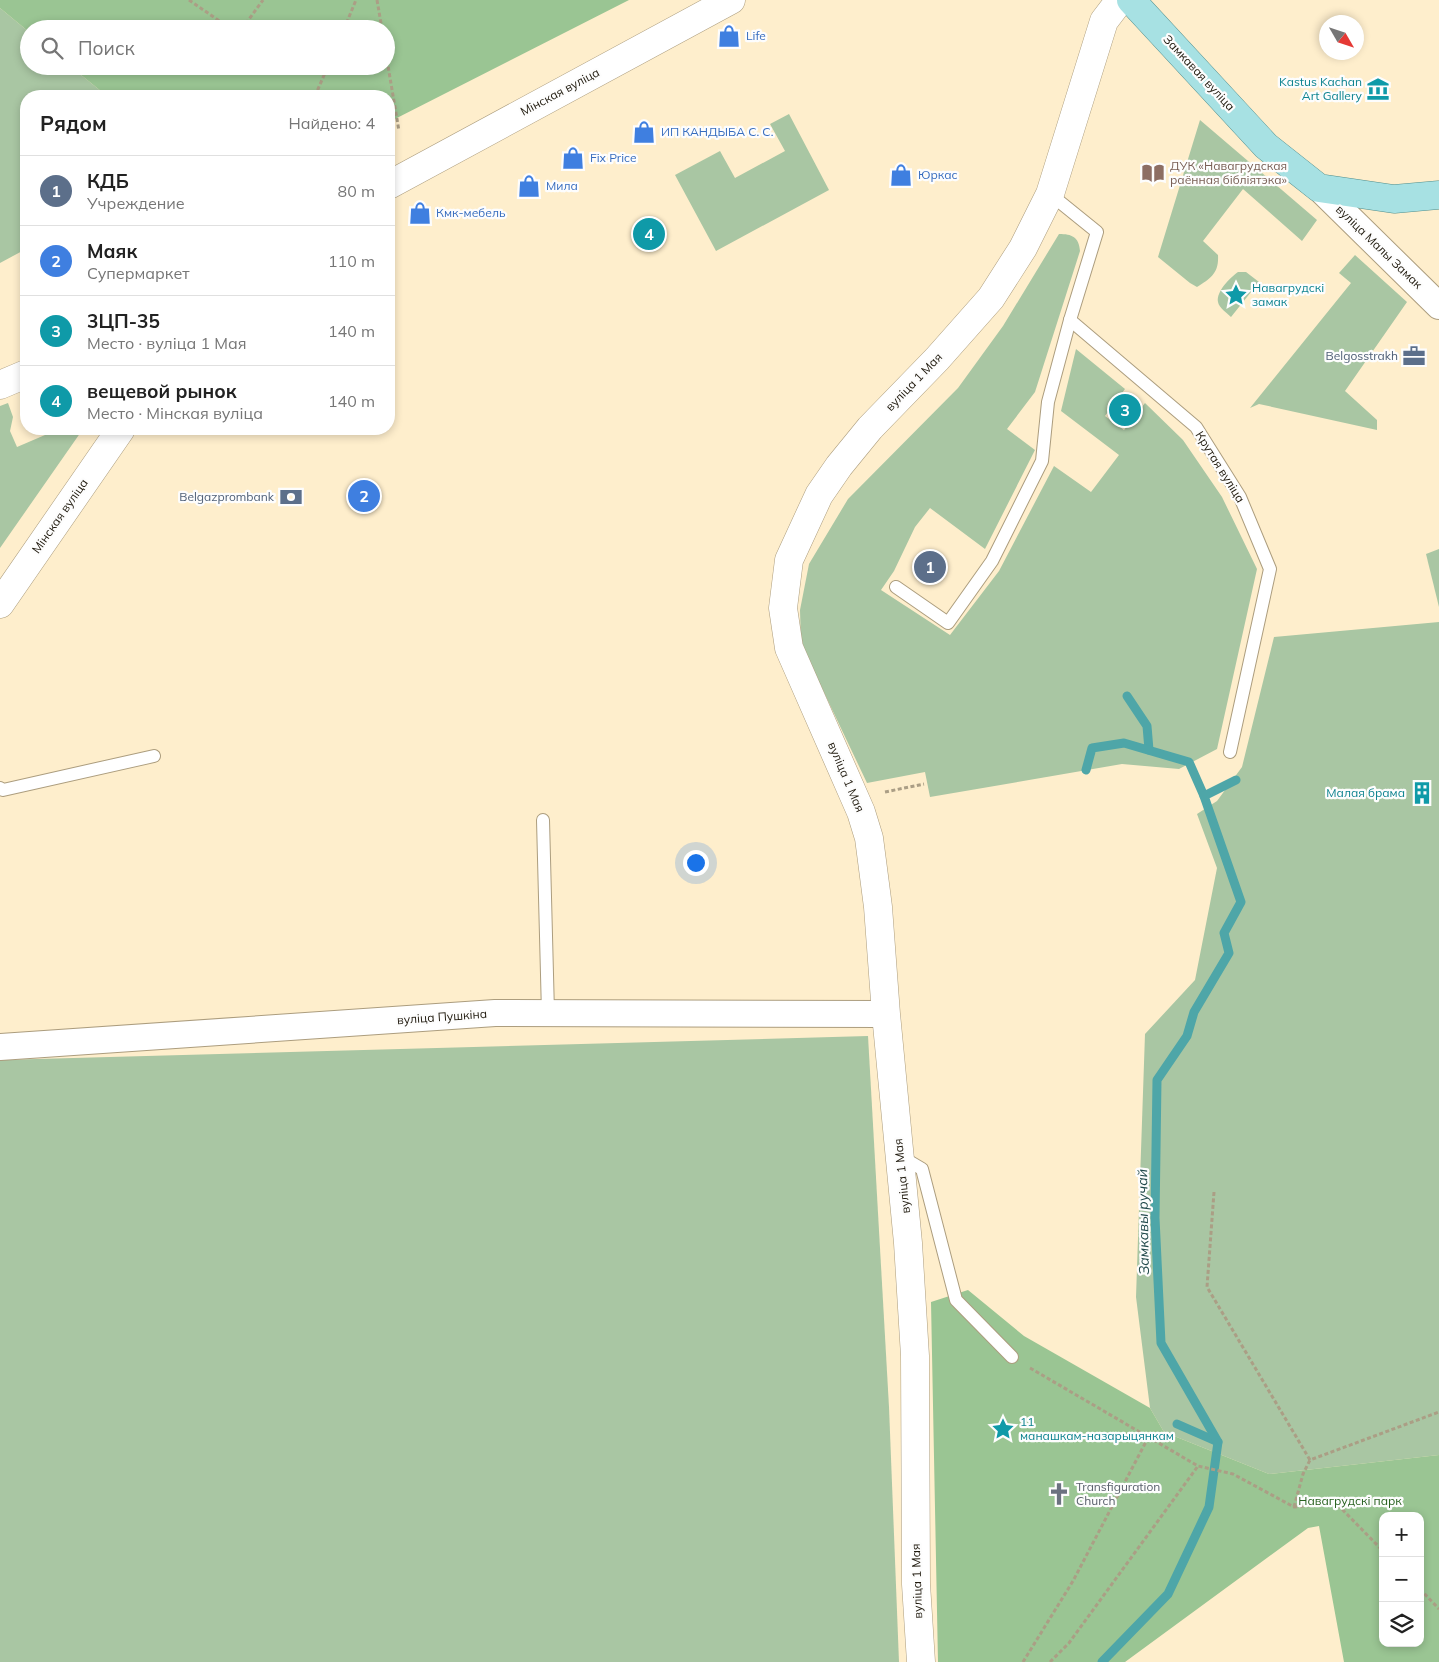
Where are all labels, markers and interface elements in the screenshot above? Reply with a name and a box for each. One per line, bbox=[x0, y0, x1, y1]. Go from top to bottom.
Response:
north arrow bbox=[1319, 15, 1364, 60]
search box bbox=[20, 20, 395, 75]
shop icon: Life bbox=[716, 23, 742, 49]
place label: Life bbox=[746, 28, 766, 43]
street label: Замкавая вуліца bbox=[1160, 32, 1238, 114]
icon: search bbox=[38, 34, 66, 62]
text: Поиск bbox=[78, 36, 135, 60]
street label: Мінская вуліца bbox=[518, 64, 602, 119]
place label: Kastus Kachan Art Gallery bbox=[1279, 74, 1363, 103]
museum icon: Kastus Kachan Art Gallery bbox=[1365, 76, 1391, 102]
text: Рядом bbox=[40, 110, 107, 136]
text: Найдено: 4 bbox=[289, 113, 375, 133]
shop icon: ИП КАНДЫБА С. С. bbox=[631, 119, 657, 145]
place label: ИП КАНДЫБА С. С. bbox=[661, 124, 773, 139]
shop icon: Fix Price bbox=[560, 145, 586, 171]
place label: Fix Price bbox=[590, 150, 636, 165]
place label: ДУК «Навагрудская раённая бібліятэка» bbox=[1170, 158, 1288, 187]
library icon: ДУК «Навагрудская раённая бібліятэка» bbox=[1140, 160, 1166, 186]
shop icon: Юркас bbox=[888, 162, 914, 188]
place label: Юркас bbox=[918, 167, 958, 182]
text: КДБ bbox=[87, 169, 129, 193]
shop icon: Мила bbox=[516, 173, 542, 199]
place label: Мила bbox=[546, 178, 578, 193]
text: 1 bbox=[51, 181, 61, 201]
text: 80 m bbox=[338, 181, 375, 201]
text: Учреждение bbox=[87, 193, 185, 213]
shop icon: Кмк-мебель bbox=[407, 200, 433, 226]
street label: вуліца Малы Замак bbox=[1333, 202, 1426, 292]
place label: Кмк-мебель bbox=[436, 205, 506, 220]
pin: 4 bbox=[633, 215, 665, 253]
text: Маяк bbox=[87, 239, 137, 263]
text: 2 bbox=[51, 251, 61, 271]
text: 110 m bbox=[328, 251, 375, 271]
text: Супермаркет bbox=[87, 263, 190, 283]
place label: Навагрудскі замак bbox=[1252, 280, 1324, 309]
place icon: Навагрудскі замак bbox=[1223, 282, 1249, 308]
text: 3ЦП-35 bbox=[87, 309, 160, 333]
text: 3 bbox=[51, 321, 61, 341]
text: 140 m bbox=[328, 321, 375, 341]
text: Место · вуліца 1 Мая bbox=[87, 333, 247, 353]
office icon: Belgosstrakh bbox=[1401, 343, 1427, 369]
place label: Belgosstrakh bbox=[1326, 348, 1398, 363]
street label: вуліца 1 Мая bbox=[882, 349, 945, 414]
text: вещевой рынок bbox=[87, 379, 237, 403]
text: 4 bbox=[51, 391, 61, 411]
text: 140 m bbox=[328, 391, 375, 411]
pin: 3 bbox=[1109, 391, 1141, 429]
text: Место · Мінская вуліца bbox=[87, 403, 263, 423]
street label: Крутая вуліца bbox=[1192, 428, 1248, 505]
street label: Мінская вуліца bbox=[28, 476, 91, 556]
pin: 2 bbox=[348, 477, 380, 515]
bank icon: Belgazprombank bbox=[278, 484, 304, 510]
place label: Belgazprombank bbox=[179, 489, 275, 504]
pin: 1 bbox=[914, 548, 946, 586]
street label: вуліца 1 Мая bbox=[825, 739, 868, 814]
building icon: Малая брама bbox=[1409, 780, 1435, 806]
place label: Малая брама bbox=[1326, 785, 1405, 800]
your location bbox=[683, 850, 709, 876]
street label: вуліца Пушкіна bbox=[397, 1006, 487, 1027]
street label: вуліца 1 Мая bbox=[890, 1138, 913, 1214]
water label: Замкавы ручай bbox=[1133, 1169, 1153, 1275]
place label: 11 манашкам-назарыцянкам bbox=[1020, 1414, 1174, 1443]
place icon: 11 манашкам-назарыцянкам bbox=[990, 1416, 1016, 1442]
place label: Transfiguration Church bbox=[1076, 1479, 1160, 1508]
church icon: Transfiguration Church bbox=[1046, 1481, 1072, 1507]
park label: Навагрудскі парк bbox=[1298, 1493, 1402, 1508]
map controls bbox=[1379, 1512, 1424, 1647]
button: + bbox=[1379, 1512, 1424, 1557]
street label: вуліца 1 Мая bbox=[908, 1543, 925, 1619]
button: − bbox=[1379, 1557, 1424, 1602]
button: layers bbox=[1379, 1602, 1424, 1647]

